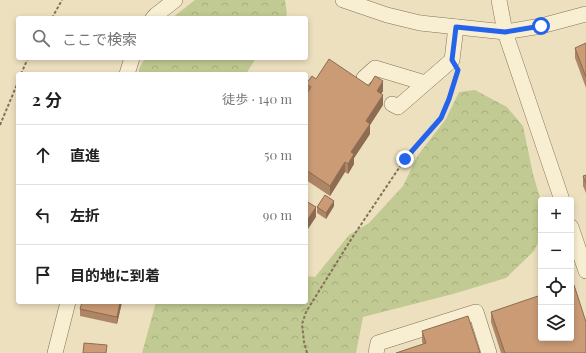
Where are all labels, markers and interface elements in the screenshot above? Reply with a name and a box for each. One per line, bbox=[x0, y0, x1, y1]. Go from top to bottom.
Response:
search box bbox=[16, 16, 308, 60]
route start bbox=[532, 17, 550, 35]
icon: search bbox=[30, 27, 52, 49]
text: ここで検索 bbox=[62, 29, 137, 49]
text: 2 分 bbox=[32, 88, 62, 110]
text: 徒歩 · 140 m bbox=[222, 90, 292, 107]
icon: ahead bbox=[32, 144, 54, 166]
text: 直進 bbox=[70, 145, 100, 165]
text: 50 m bbox=[264, 146, 292, 163]
route end bbox=[396, 150, 414, 168]
map controls bbox=[538, 197, 574, 341]
button: + bbox=[538, 197, 574, 233]
icon: left bbox=[32, 204, 54, 226]
text: 左折 bbox=[70, 205, 100, 225]
text: 90 m bbox=[263, 206, 292, 223]
button: − bbox=[538, 233, 574, 269]
icon: arrive bbox=[32, 264, 54, 286]
text: 目的地に到着 bbox=[70, 265, 160, 285]
button: locate bbox=[538, 269, 574, 305]
button: layers bbox=[538, 305, 574, 341]

